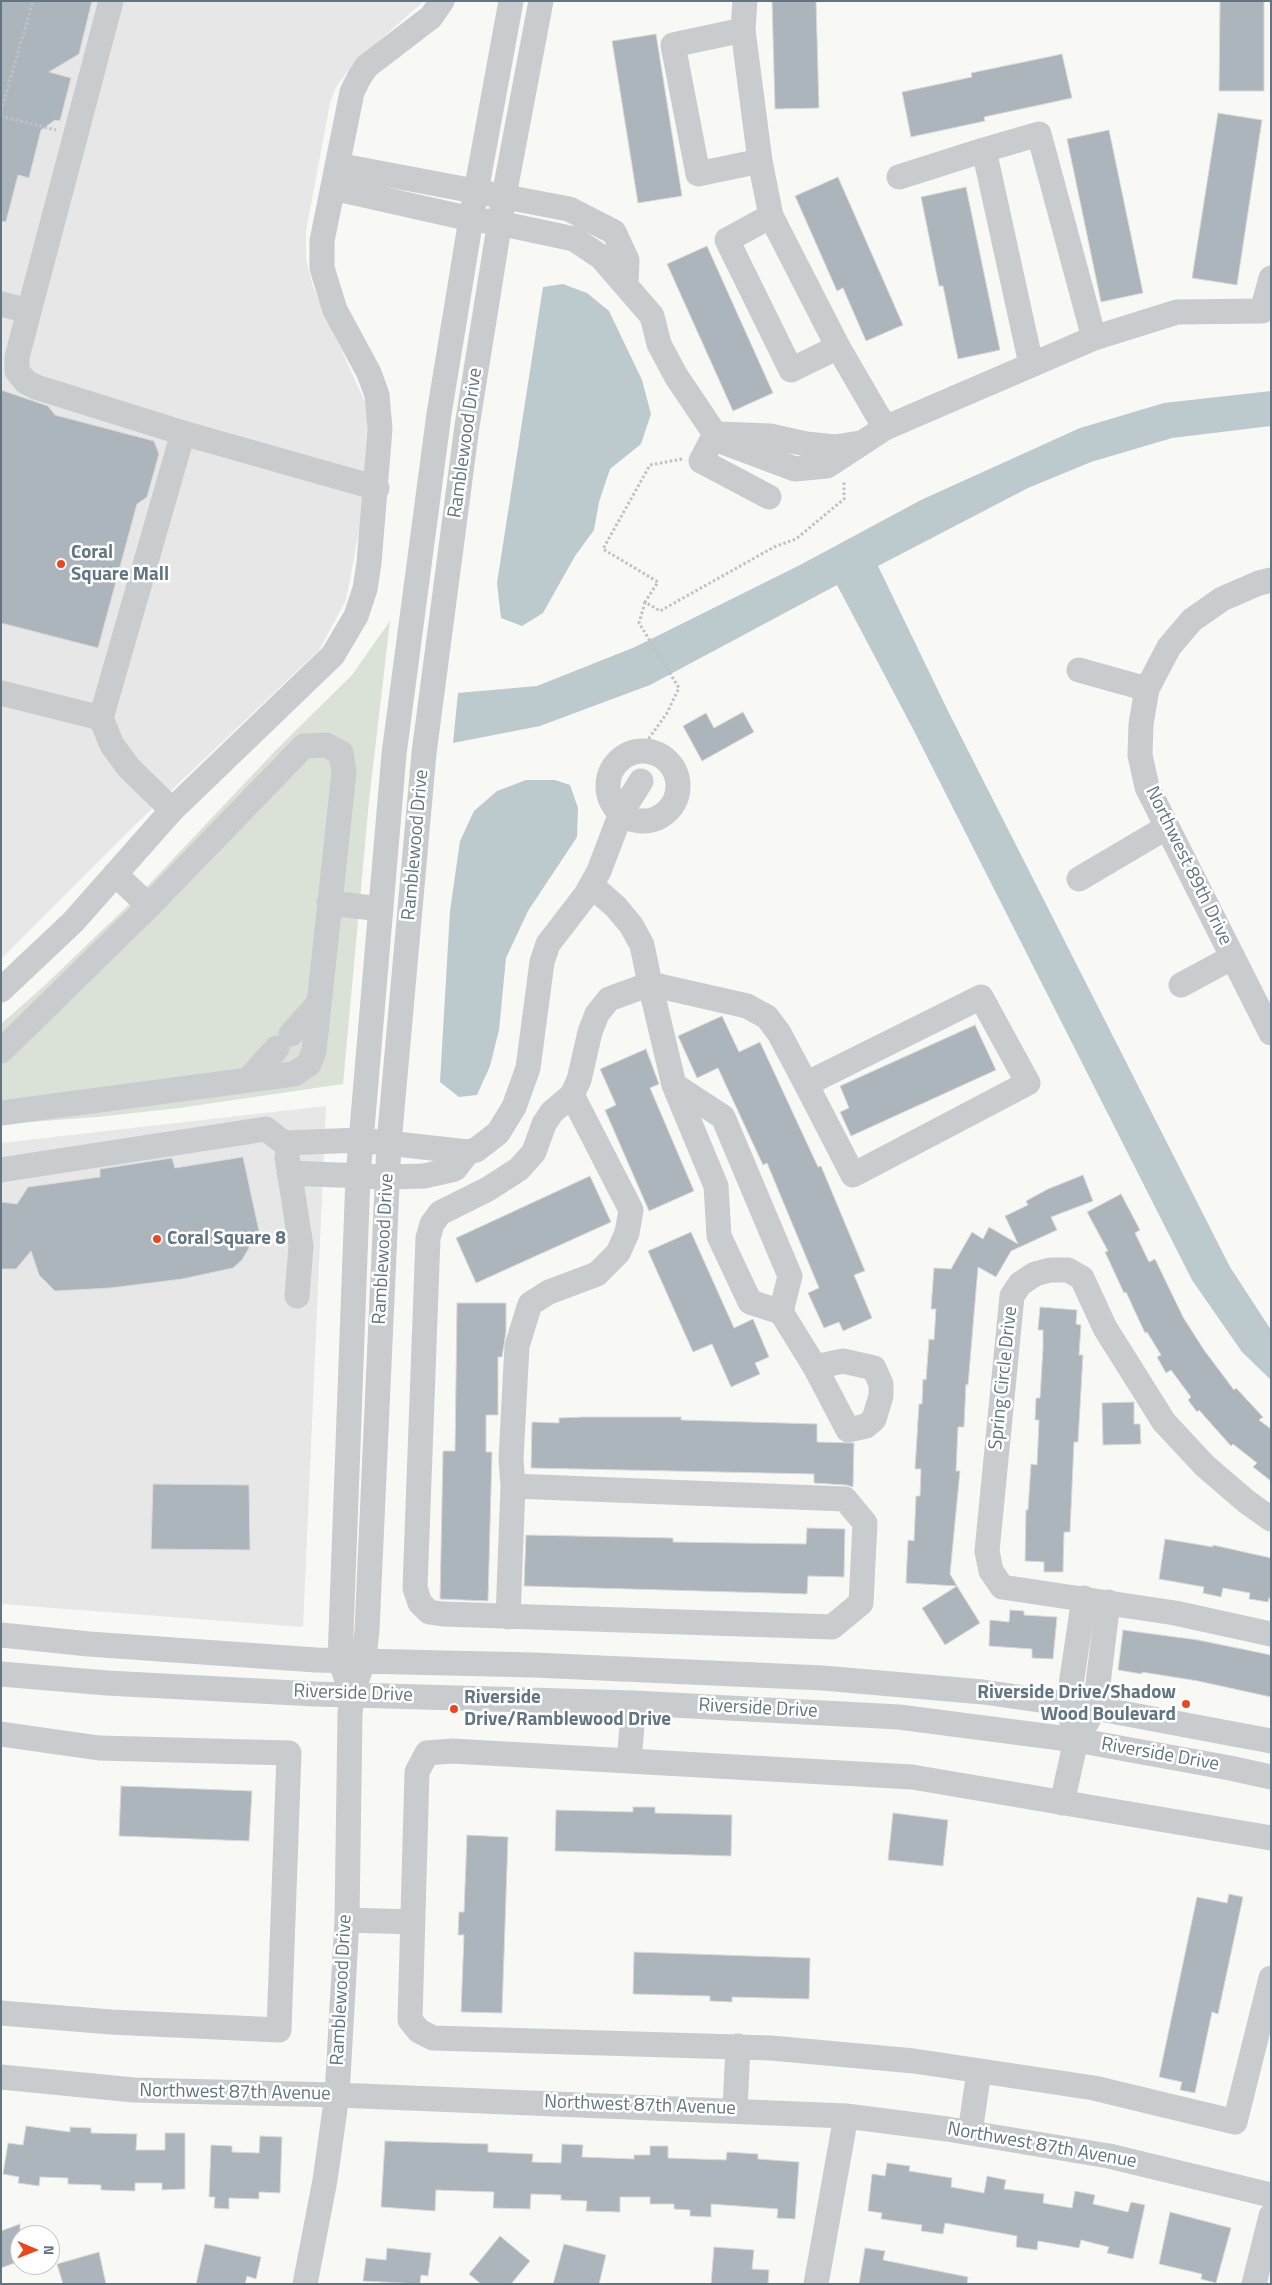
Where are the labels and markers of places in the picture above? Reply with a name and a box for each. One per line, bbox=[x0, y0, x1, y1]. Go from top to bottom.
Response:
place label: Coral Square Mall bbox=[71, 542, 169, 586]
marker: Coral Square Mall bbox=[55, 558, 67, 570]
place label: Coral Square 8 bbox=[167, 1228, 286, 1250]
marker: Coral Square 8 bbox=[151, 1233, 163, 1245]
place label: Riverside Drive/Shadow Wood Boulevard bbox=[977, 1682, 1176, 1726]
place label: Riverside Drive/Ramblewood Drive bbox=[464, 1687, 671, 1731]
marker: Riverside Drive/Shadow Wood Boulevard bbox=[1180, 1698, 1192, 1710]
marker: Riverside Drive/Ramblewood Drive bbox=[448, 1703, 460, 1715]

